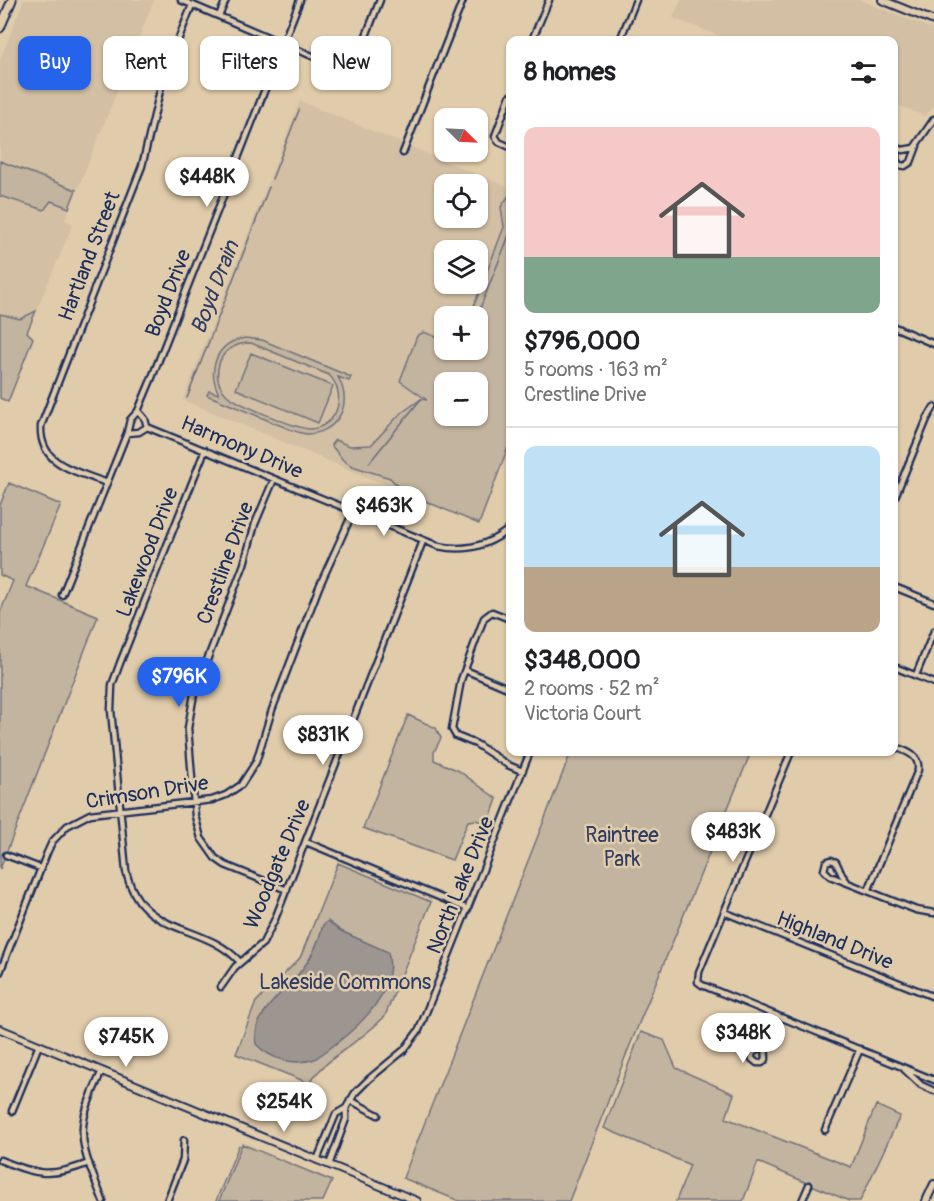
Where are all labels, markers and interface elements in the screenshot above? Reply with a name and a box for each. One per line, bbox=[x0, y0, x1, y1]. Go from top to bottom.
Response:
chip: Buy bbox=[18, 36, 91, 90]
chip: Rent bbox=[103, 36, 188, 90]
chip: Filters bbox=[200, 36, 299, 90]
chip: New bbox=[311, 36, 391, 90]
text: 8 homes bbox=[524, 56, 616, 88]
icon: filters bbox=[847, 56, 880, 89]
north arrow bbox=[434, 108, 488, 162]
map controls bbox=[434, 108, 488, 426]
pin: $448K bbox=[165, 157, 249, 208]
text: $448K bbox=[179, 164, 235, 189]
icon: home bbox=[648, 166, 756, 274]
button: locate bbox=[434, 174, 488, 228]
street label: Hartland Street bbox=[52, 187, 127, 325]
water label: Boyd Drain bbox=[184, 236, 246, 338]
button: layers bbox=[434, 240, 488, 294]
street label: Boyd Drive bbox=[139, 245, 198, 341]
button: + bbox=[434, 306, 488, 360]
text: $796,000 bbox=[524, 325, 640, 357]
text: 5 rooms · 163 m² bbox=[524, 357, 668, 382]
button: − bbox=[434, 372, 488, 426]
text: Crestline Drive bbox=[524, 382, 646, 407]
street label: Harmony Drive bbox=[177, 410, 308, 486]
street label: Lakewood Drive bbox=[110, 483, 185, 621]
icon: home bbox=[648, 485, 756, 593]
pin: $463K bbox=[342, 486, 426, 537]
text: $463K bbox=[355, 493, 413, 518]
street label: Crestline Drive bbox=[191, 498, 260, 628]
text: $348,000 bbox=[524, 644, 641, 676]
pin: $796K bbox=[137, 657, 221, 708]
text: $796K bbox=[151, 664, 207, 689]
text: 2 rooms · 52 m² bbox=[524, 676, 660, 701]
text: Victoria Court bbox=[524, 701, 641, 726]
pin: $831K bbox=[281, 715, 365, 766]
text: $831K bbox=[297, 722, 349, 747]
street label: Crimson Drive bbox=[84, 769, 211, 816]
street label: Woodgate Drive bbox=[238, 795, 317, 933]
street label: North Lake Drive bbox=[421, 812, 501, 958]
pin: $483K bbox=[691, 812, 775, 863]
text: $483K bbox=[705, 819, 761, 844]
park label: Raintree Park bbox=[585, 822, 659, 873]
street label: Highland Drive bbox=[773, 905, 898, 976]
park label: Lakeside Commons bbox=[259, 969, 432, 996]
pin: $348K bbox=[701, 1013, 785, 1064]
pin: $745K bbox=[84, 1017, 168, 1068]
text: $348K bbox=[715, 1020, 771, 1045]
text: $745K bbox=[98, 1024, 154, 1049]
pin: $254K bbox=[242, 1082, 326, 1133]
text: $254K bbox=[256, 1089, 312, 1114]

